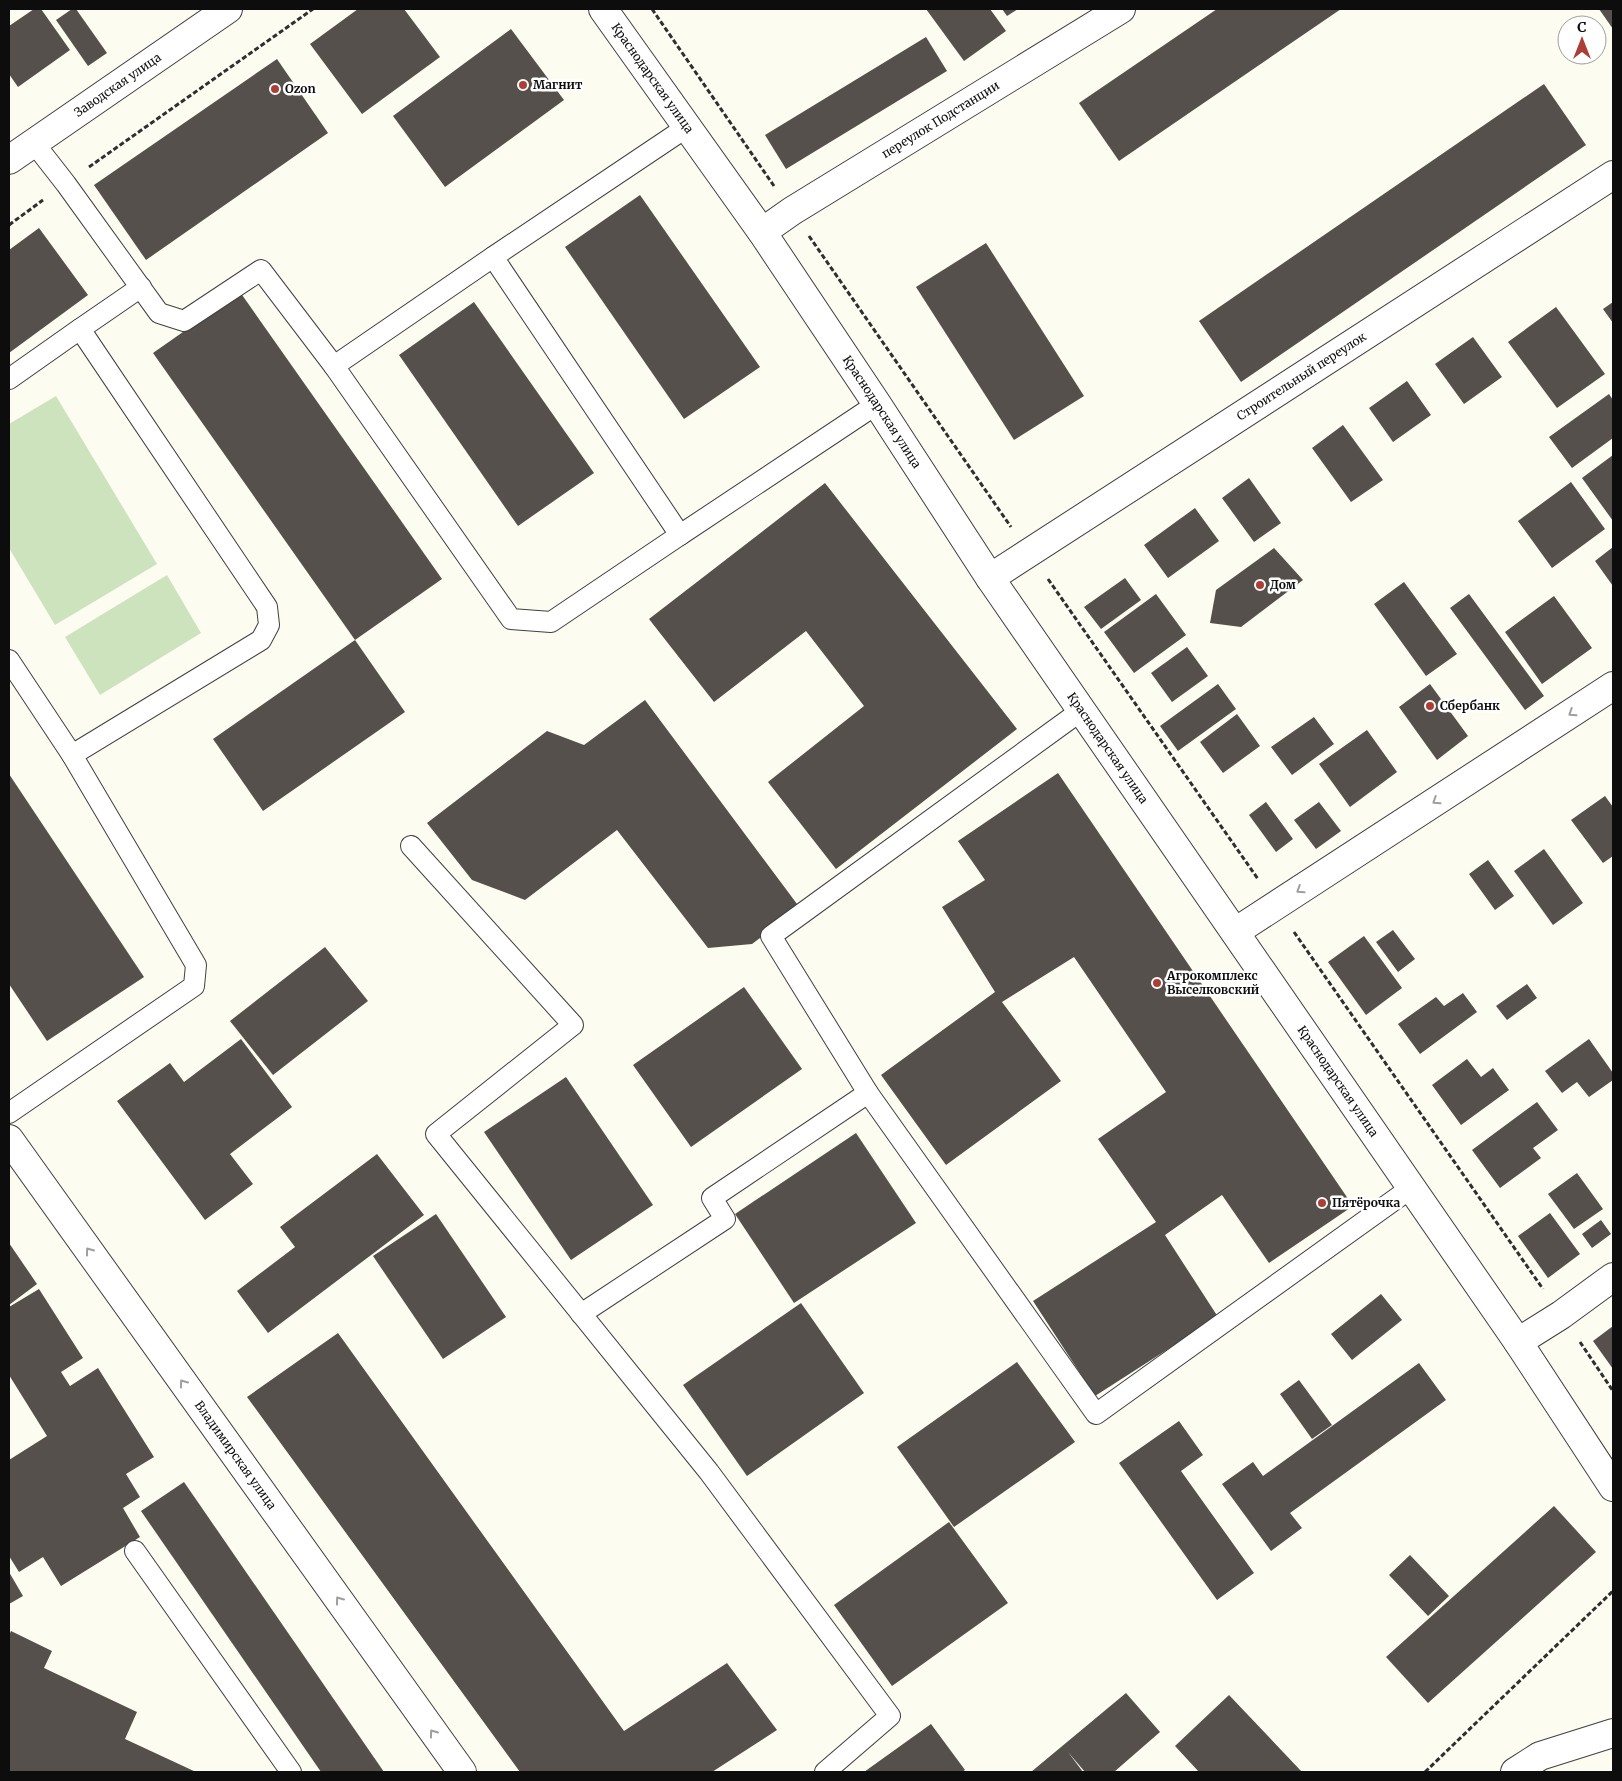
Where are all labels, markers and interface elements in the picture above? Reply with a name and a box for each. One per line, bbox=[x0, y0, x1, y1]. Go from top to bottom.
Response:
north arrow bbox=[1557, 15, 1607, 65]
text: С bbox=[1577, 18, 1587, 36]
street label: Краснодарская улица bbox=[608, 20, 697, 136]
street label: Заводская улица bbox=[71, 49, 164, 120]
place label: Магнит bbox=[533, 77, 583, 92]
street label: переулок Подстанции bbox=[879, 78, 1002, 161]
marker: Магнит bbox=[517, 79, 529, 91]
place label: Ozon bbox=[285, 81, 316, 96]
marker: Ozon bbox=[269, 83, 281, 95]
street label: Строительный переулок bbox=[1234, 329, 1369, 423]
street label: Краснодарская улица bbox=[840, 352, 925, 471]
place label: Дом bbox=[1270, 577, 1296, 592]
marker: Дом bbox=[1254, 579, 1266, 591]
street label: Краснодарская улица bbox=[1064, 689, 1152, 807]
place label: Сбербанк bbox=[1440, 698, 1500, 713]
marker: Сбербанк bbox=[1424, 700, 1436, 712]
one-way arrow bbox=[1569, 707, 1578, 716]
one-way arrow bbox=[1432, 795, 1441, 805]
one-way arrow bbox=[1296, 884, 1306, 893]
place label: Агрокомплекс Выселковский bbox=[1166, 968, 1260, 997]
marker: Агрокомплекс Выселковский bbox=[1151, 977, 1163, 989]
street label: Краснодарская улица bbox=[1295, 1023, 1382, 1140]
place label: Пятёрочка bbox=[1332, 1195, 1401, 1210]
marker: Пятёрочка bbox=[1316, 1197, 1328, 1209]
one-way arrow bbox=[86, 1247, 95, 1256]
one-way arrow bbox=[180, 1379, 189, 1389]
street label: Владимирская улица bbox=[192, 1398, 280, 1513]
one-way arrow bbox=[336, 1597, 345, 1606]
one-way arrow bbox=[430, 1729, 439, 1738]

